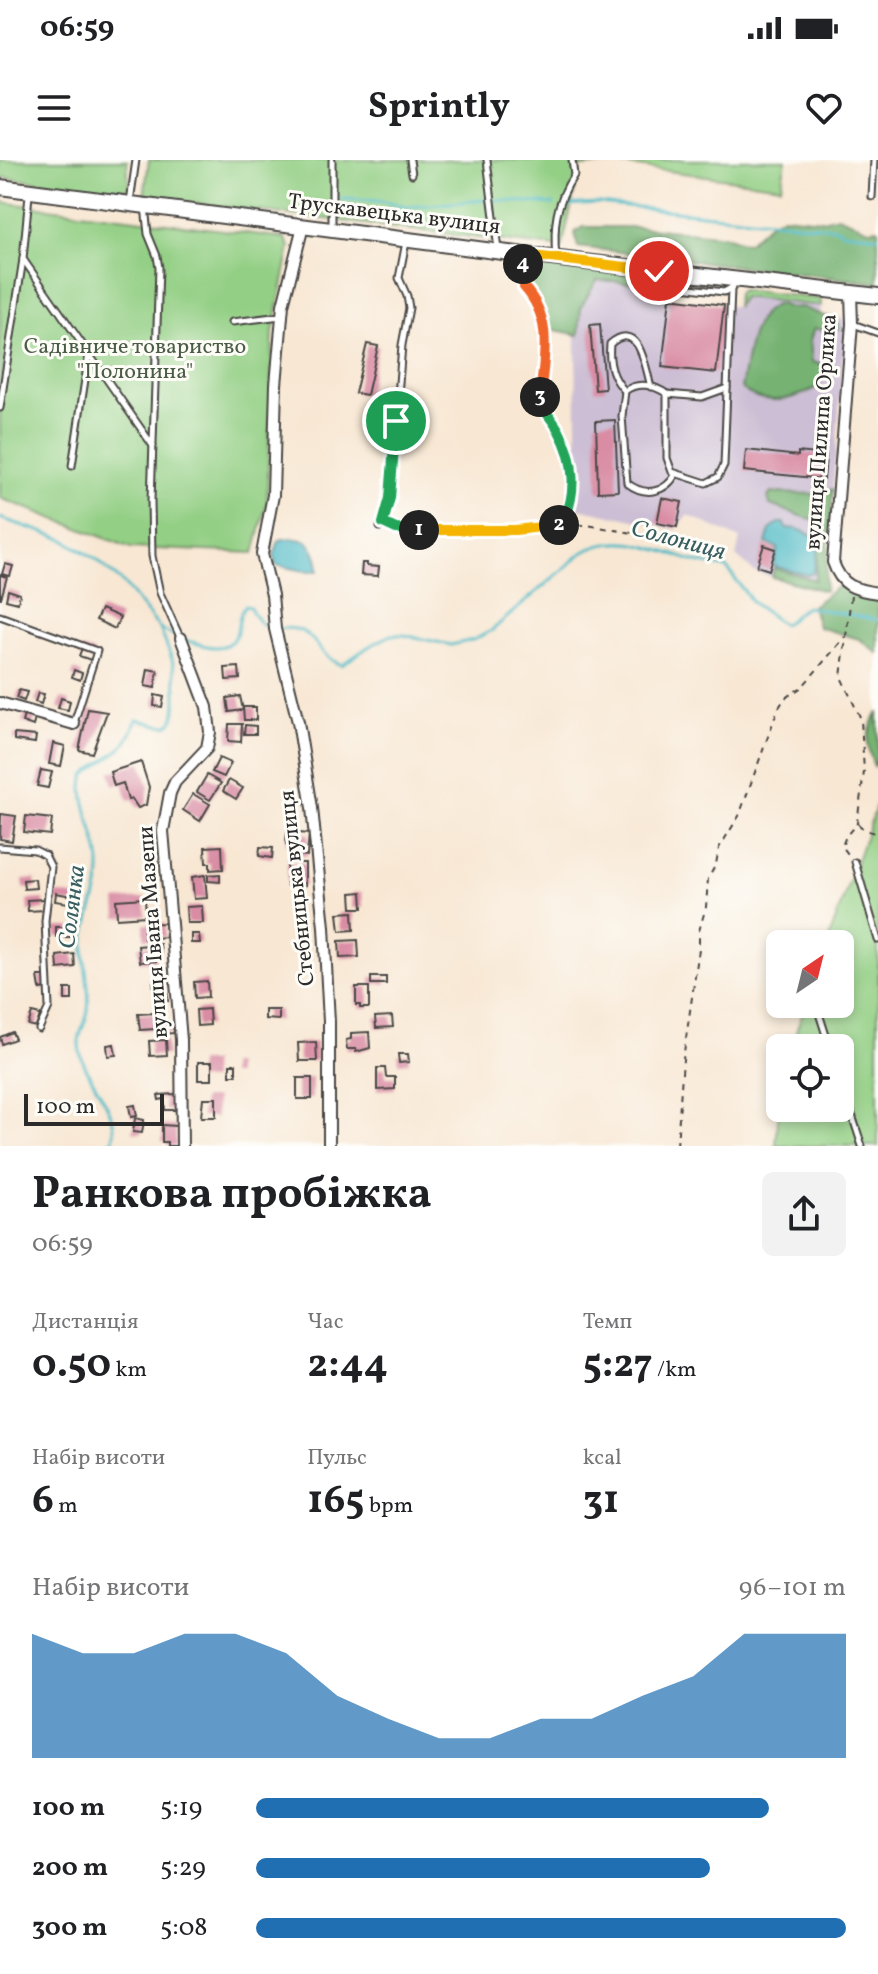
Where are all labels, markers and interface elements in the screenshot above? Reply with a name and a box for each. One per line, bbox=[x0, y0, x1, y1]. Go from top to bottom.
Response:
text: 06:59 bbox=[40, 7, 114, 49]
text: Sprintly bbox=[368, 83, 510, 133]
icon: menu bbox=[32, 86, 76, 130]
icon: heart bbox=[802, 86, 846, 130]
street label: Трускавецька вулиця bbox=[286, 187, 502, 243]
pin bbox=[625, 237, 693, 305]
pin: 4 bbox=[503, 244, 543, 284]
text: 4 bbox=[516, 248, 530, 279]
icon: check bbox=[637, 249, 681, 293]
street label: вулиця Пилипа Орлика bbox=[798, 313, 846, 551]
park label: Садівниче товариство "Полонина" bbox=[24, 332, 246, 388]
pin: 3 bbox=[520, 377, 560, 417]
text: 3 bbox=[534, 381, 546, 412]
pin bbox=[362, 387, 430, 455]
icon: arrive bbox=[374, 399, 418, 443]
pin: 2 bbox=[539, 505, 579, 545]
text: 2 bbox=[553, 509, 565, 540]
pin: 1 bbox=[399, 510, 439, 550]
water label: Солониця bbox=[627, 512, 729, 570]
text: 1 bbox=[415, 514, 423, 545]
street label: Стебницька вулиця bbox=[272, 788, 324, 988]
street label: вулиця Івана Мазепи bbox=[131, 825, 177, 1039]
water label: Солянка bbox=[51, 863, 95, 951]
north arrow bbox=[766, 930, 854, 1018]
map controls bbox=[766, 930, 854, 1122]
button: locate bbox=[766, 1034, 854, 1122]
scale bar bbox=[24, 1090, 164, 1126]
text: 100 m bbox=[36, 1092, 95, 1123]
text: Ранкова пробіжка bbox=[32, 1165, 432, 1226]
button: share bbox=[762, 1172, 846, 1256]
text: 06:59 bbox=[32, 1226, 93, 1262]
text: Дистанція bbox=[32, 1307, 138, 1338]
text: Час bbox=[307, 1307, 344, 1338]
text: Темп bbox=[583, 1307, 632, 1338]
text: 0.50 bbox=[32, 1338, 111, 1394]
text: 2:44 bbox=[307, 1338, 388, 1394]
text: 5:27 bbox=[583, 1338, 653, 1394]
text: km bbox=[111, 1355, 147, 1386]
text: /km bbox=[653, 1355, 697, 1386]
text: Набір висоти bbox=[32, 1443, 165, 1474]
text: Пульс bbox=[307, 1443, 367, 1474]
text: kcal bbox=[583, 1443, 622, 1474]
text: 6 bbox=[32, 1474, 54, 1530]
text: 165 bbox=[307, 1474, 365, 1530]
text: 31 bbox=[583, 1474, 619, 1530]
text: m bbox=[54, 1491, 78, 1522]
text: bpm bbox=[365, 1491, 413, 1522]
text: Набір висоти bbox=[32, 1570, 189, 1606]
text: 96–101 m bbox=[739, 1570, 846, 1606]
text: 100 m bbox=[32, 1790, 105, 1826]
text: 5:19 bbox=[160, 1790, 202, 1826]
text: 200 m bbox=[32, 1850, 108, 1886]
text: 5:29 bbox=[160, 1850, 206, 1886]
text: 300 m bbox=[32, 1910, 108, 1946]
text: 5:08 bbox=[160, 1910, 207, 1946]

